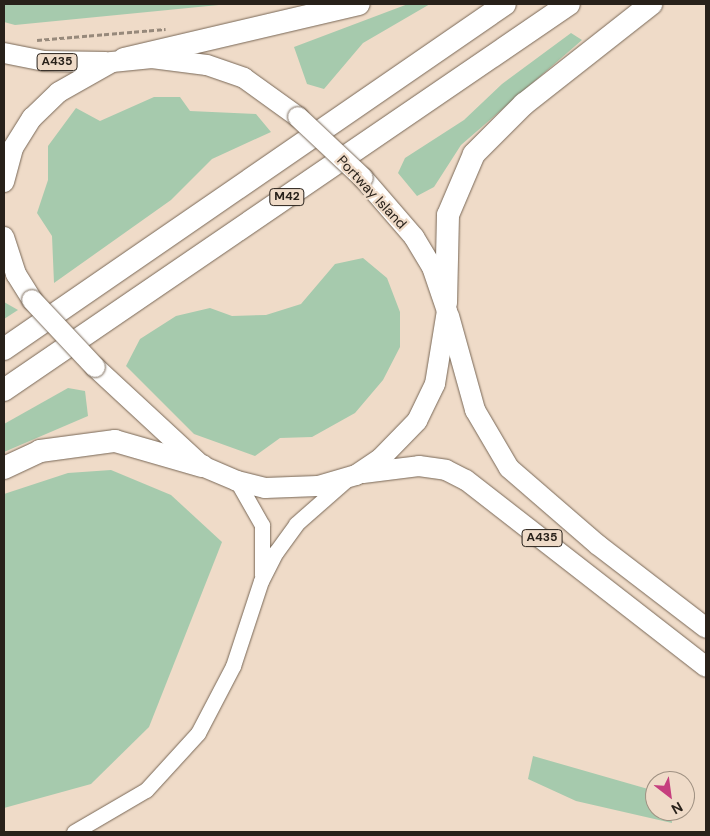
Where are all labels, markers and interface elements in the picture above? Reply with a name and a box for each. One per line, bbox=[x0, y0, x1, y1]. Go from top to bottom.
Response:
road number: A435 bbox=[36, 52, 78, 72]
street label: Portway Island bbox=[334, 152, 410, 232]
road number: M42 bbox=[268, 188, 306, 206]
road number: A435 bbox=[521, 528, 563, 548]
north arrow bbox=[645, 771, 695, 821]
text: N bbox=[668, 798, 686, 818]

